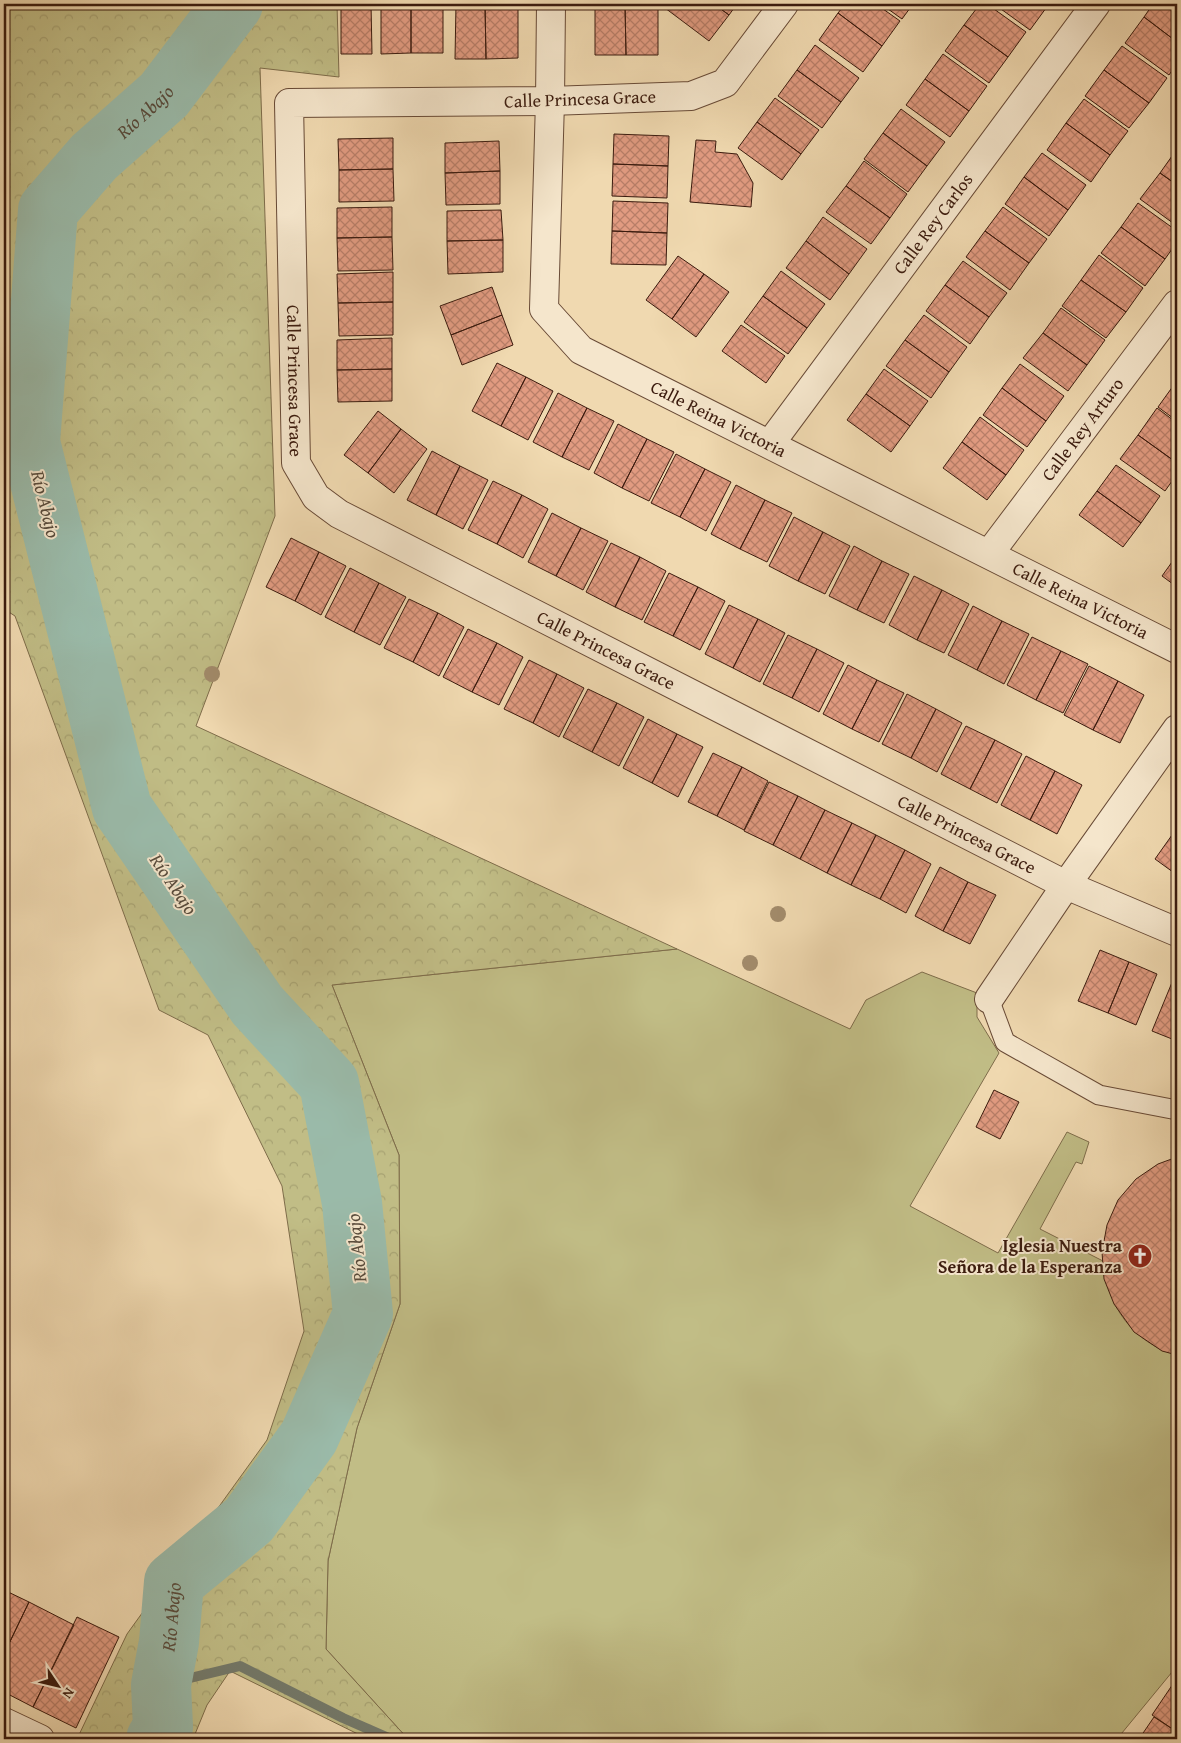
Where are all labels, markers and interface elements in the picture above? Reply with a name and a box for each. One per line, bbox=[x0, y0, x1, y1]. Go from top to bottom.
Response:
water label: Río Abajo bbox=[109, 79, 181, 146]
street label: Calle Princesa Grace bbox=[504, 82, 656, 115]
street label: Calle Rey Carlos bbox=[886, 167, 979, 280]
street label: Calle Princesa Grace bbox=[280, 305, 310, 457]
street label: Calle Rey Arturo bbox=[1034, 372, 1130, 486]
street label: Calle Reina Victoria bbox=[646, 373, 792, 464]
water label: Río Abajo bbox=[24, 466, 68, 541]
street label: Calle Reina Victoria bbox=[1008, 555, 1154, 646]
street label: Calle Princesa Grace bbox=[532, 603, 680, 696]
street label: Calle Princesa Grace bbox=[893, 787, 1041, 880]
water label: Río Abajo bbox=[143, 847, 205, 920]
water label: Río Abajo bbox=[338, 1212, 374, 1285]
place label: Iglesia Nuestra Señora de la Esperanza bbox=[938, 1232, 1123, 1280]
church icon: Iglesia Nuestra Señora de la Esperanza bbox=[1127, 1243, 1153, 1269]
water label: Río Abajo bbox=[153, 1581, 188, 1654]
north arrow bbox=[32, 1660, 82, 1710]
text: N bbox=[57, 1684, 80, 1704]

